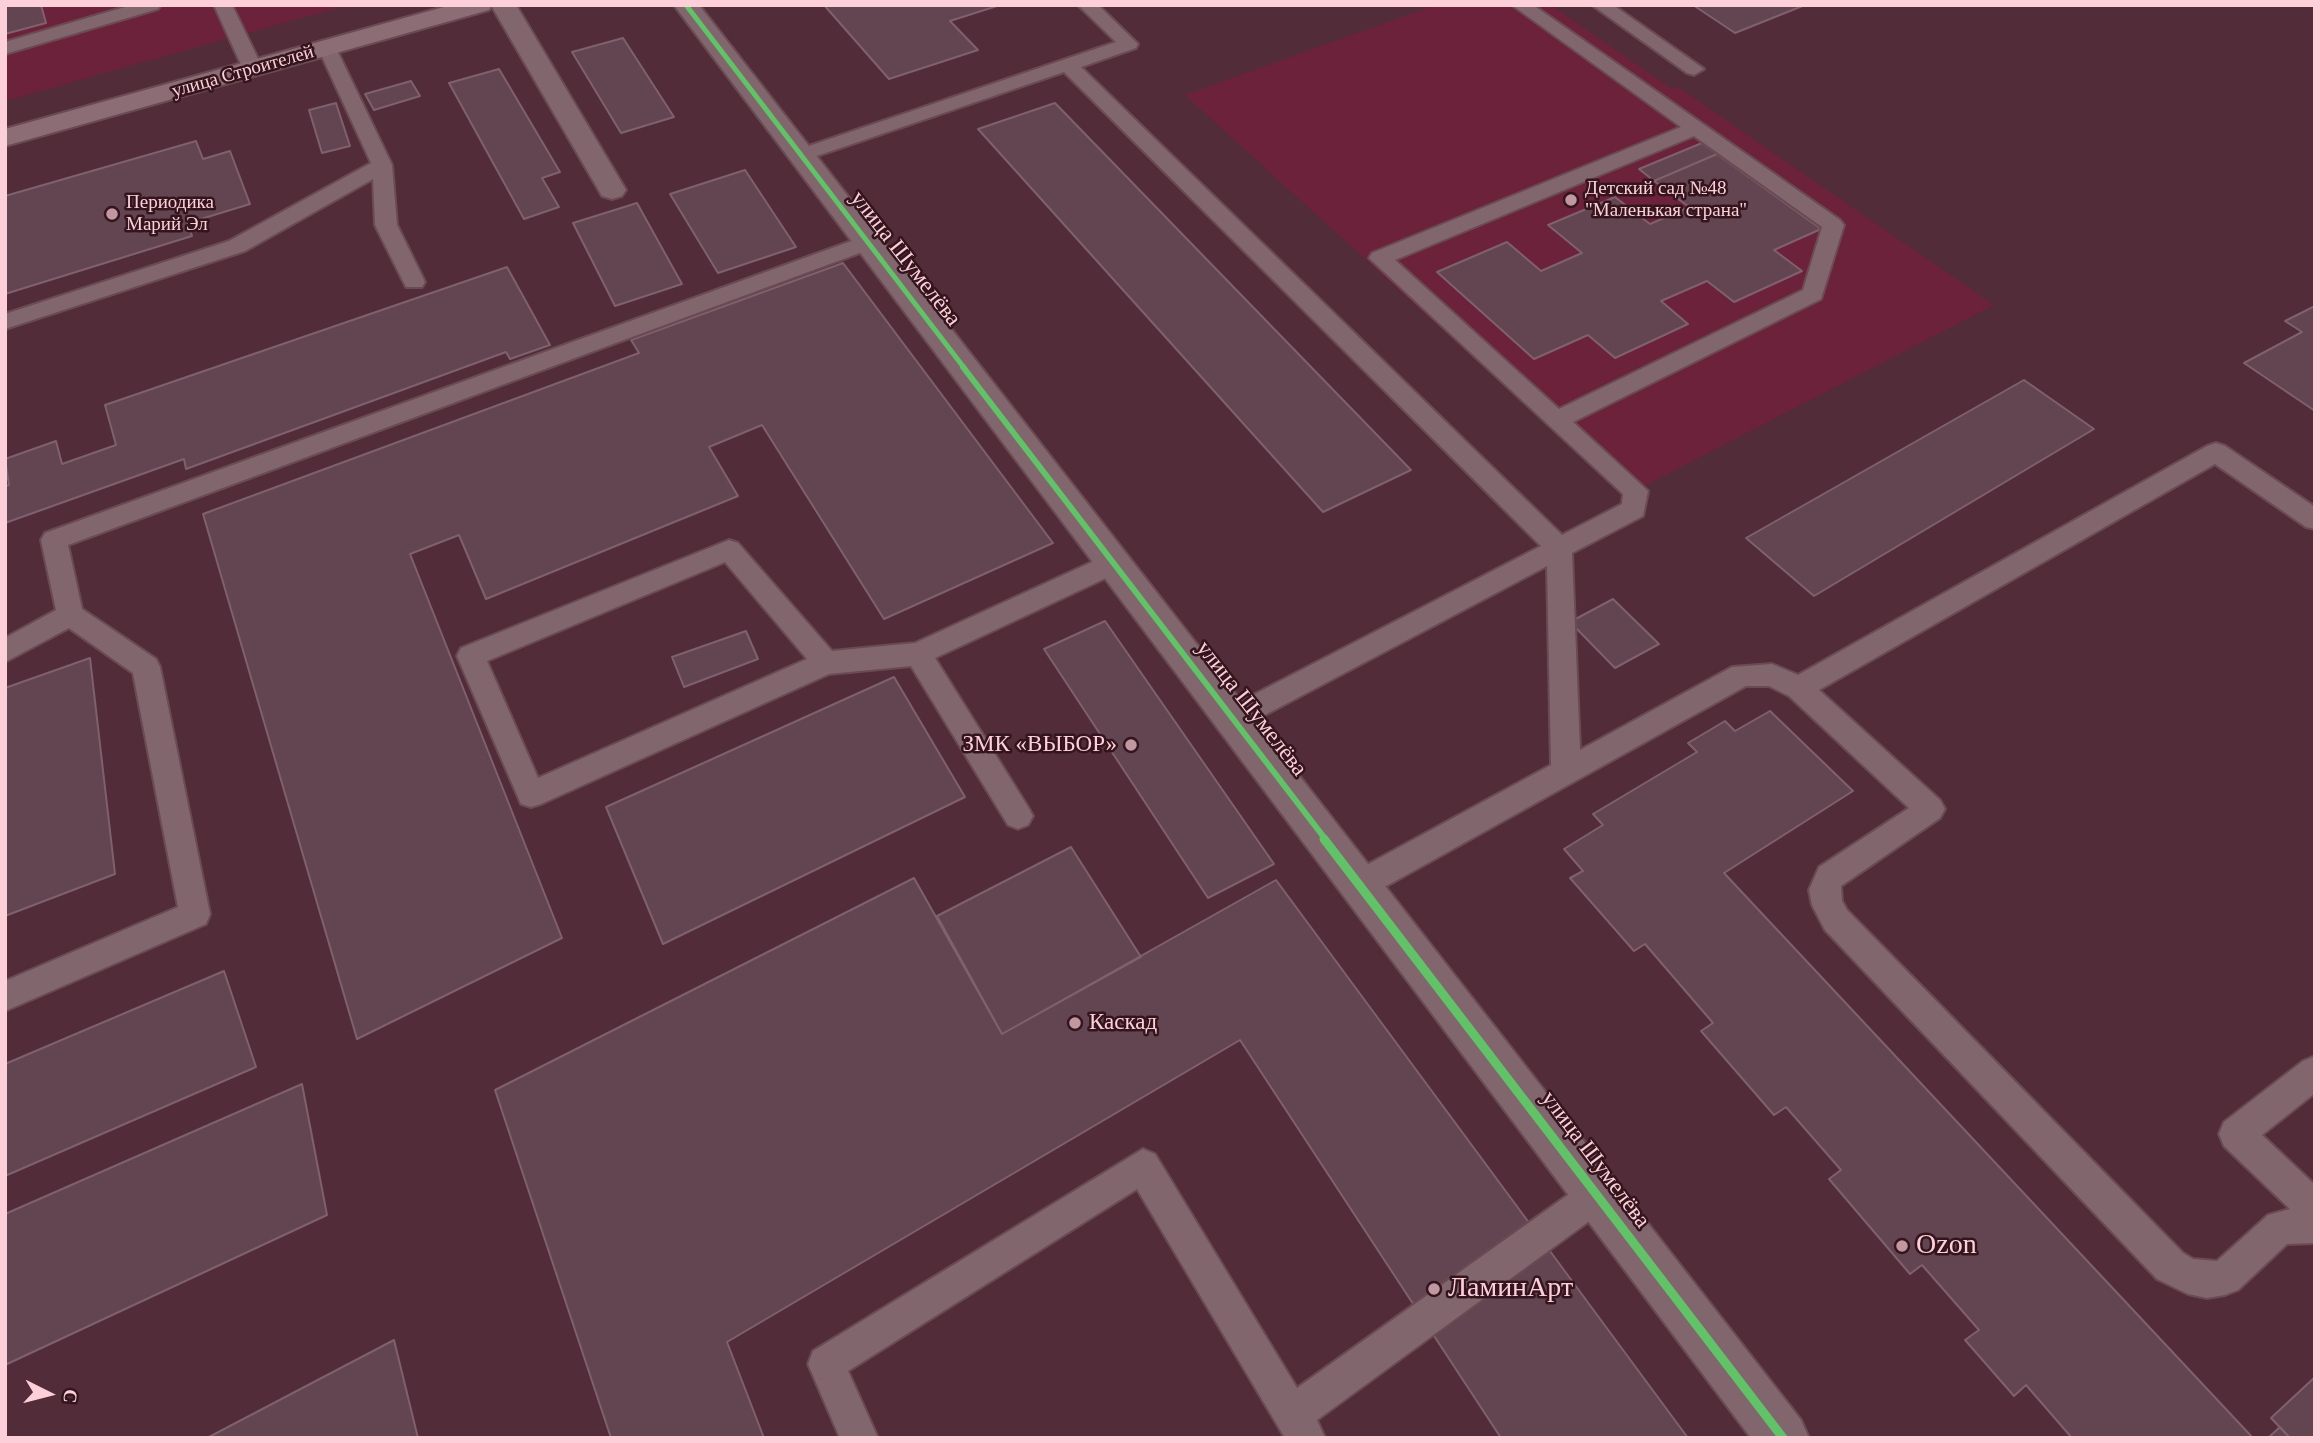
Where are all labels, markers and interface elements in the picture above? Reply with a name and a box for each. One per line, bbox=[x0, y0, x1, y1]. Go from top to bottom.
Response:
street label: улица Строителей bbox=[169, 41, 317, 103]
place label: Детский сад №48 "Маленькая страна" bbox=[1585, 178, 1747, 222]
street label: улица Шумелёва bbox=[844, 186, 966, 332]
place label: Периодика Марий Эл bbox=[126, 192, 214, 236]
marker: Детский сад №48 "Маленькая страна" bbox=[1563, 192, 1579, 208]
marker: Периодика Марий Эл bbox=[104, 206, 120, 222]
street label: улица Шумелёва bbox=[1190, 636, 1312, 782]
place label: ЗМК «ВЫБОР» bbox=[963, 731, 1117, 759]
marker: ЗМК «ВЫБОР» bbox=[1123, 737, 1139, 753]
place label: Каскад bbox=[1089, 1009, 1157, 1037]
marker: Каскад bbox=[1067, 1015, 1083, 1031]
street label: улица Шумелёва bbox=[1535, 1086, 1655, 1234]
place label: Ozon bbox=[1916, 1229, 1977, 1263]
marker: Ozon bbox=[1894, 1238, 1910, 1254]
place label: ЛаминАрт bbox=[1448, 1272, 1573, 1306]
marker: ЛаминАрт bbox=[1426, 1281, 1442, 1297]
north arrow bbox=[14, 1359, 84, 1429]
text: С bbox=[59, 1388, 82, 1404]

